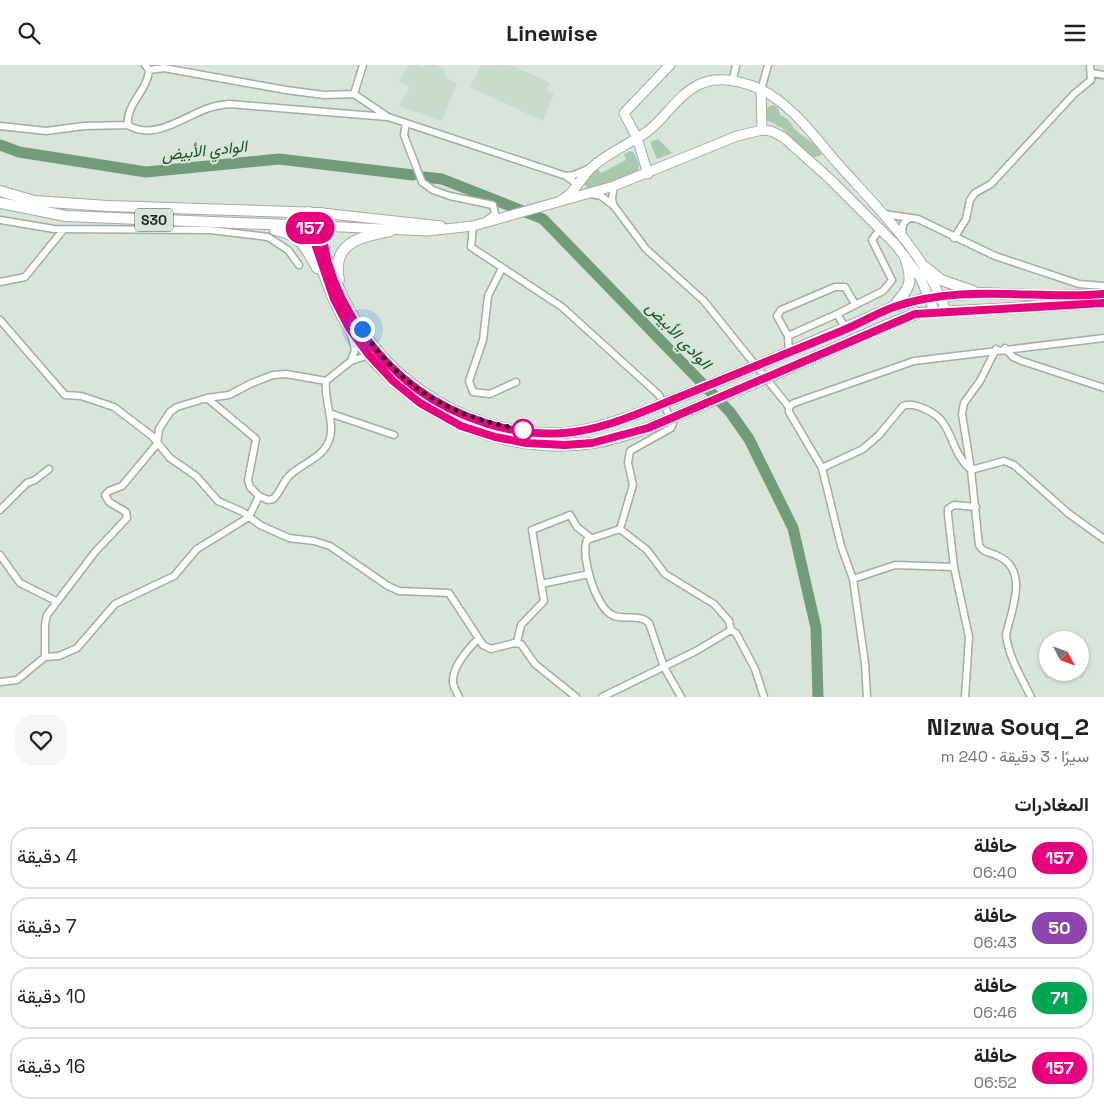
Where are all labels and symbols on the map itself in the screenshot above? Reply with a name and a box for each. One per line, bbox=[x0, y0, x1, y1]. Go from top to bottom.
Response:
water label: الوادي الأبيض bbox=[160, 135, 250, 168]
road number: S30 bbox=[135, 209, 173, 231]
line badge: 157 bbox=[281, 212, 339, 244]
water label: الوادي الأبيض bbox=[639, 297, 718, 377]
your location bbox=[350, 317, 375, 342]
unlabelled marker bbox=[512, 419, 534, 441]
north arrow bbox=[1039, 631, 1089, 681]

